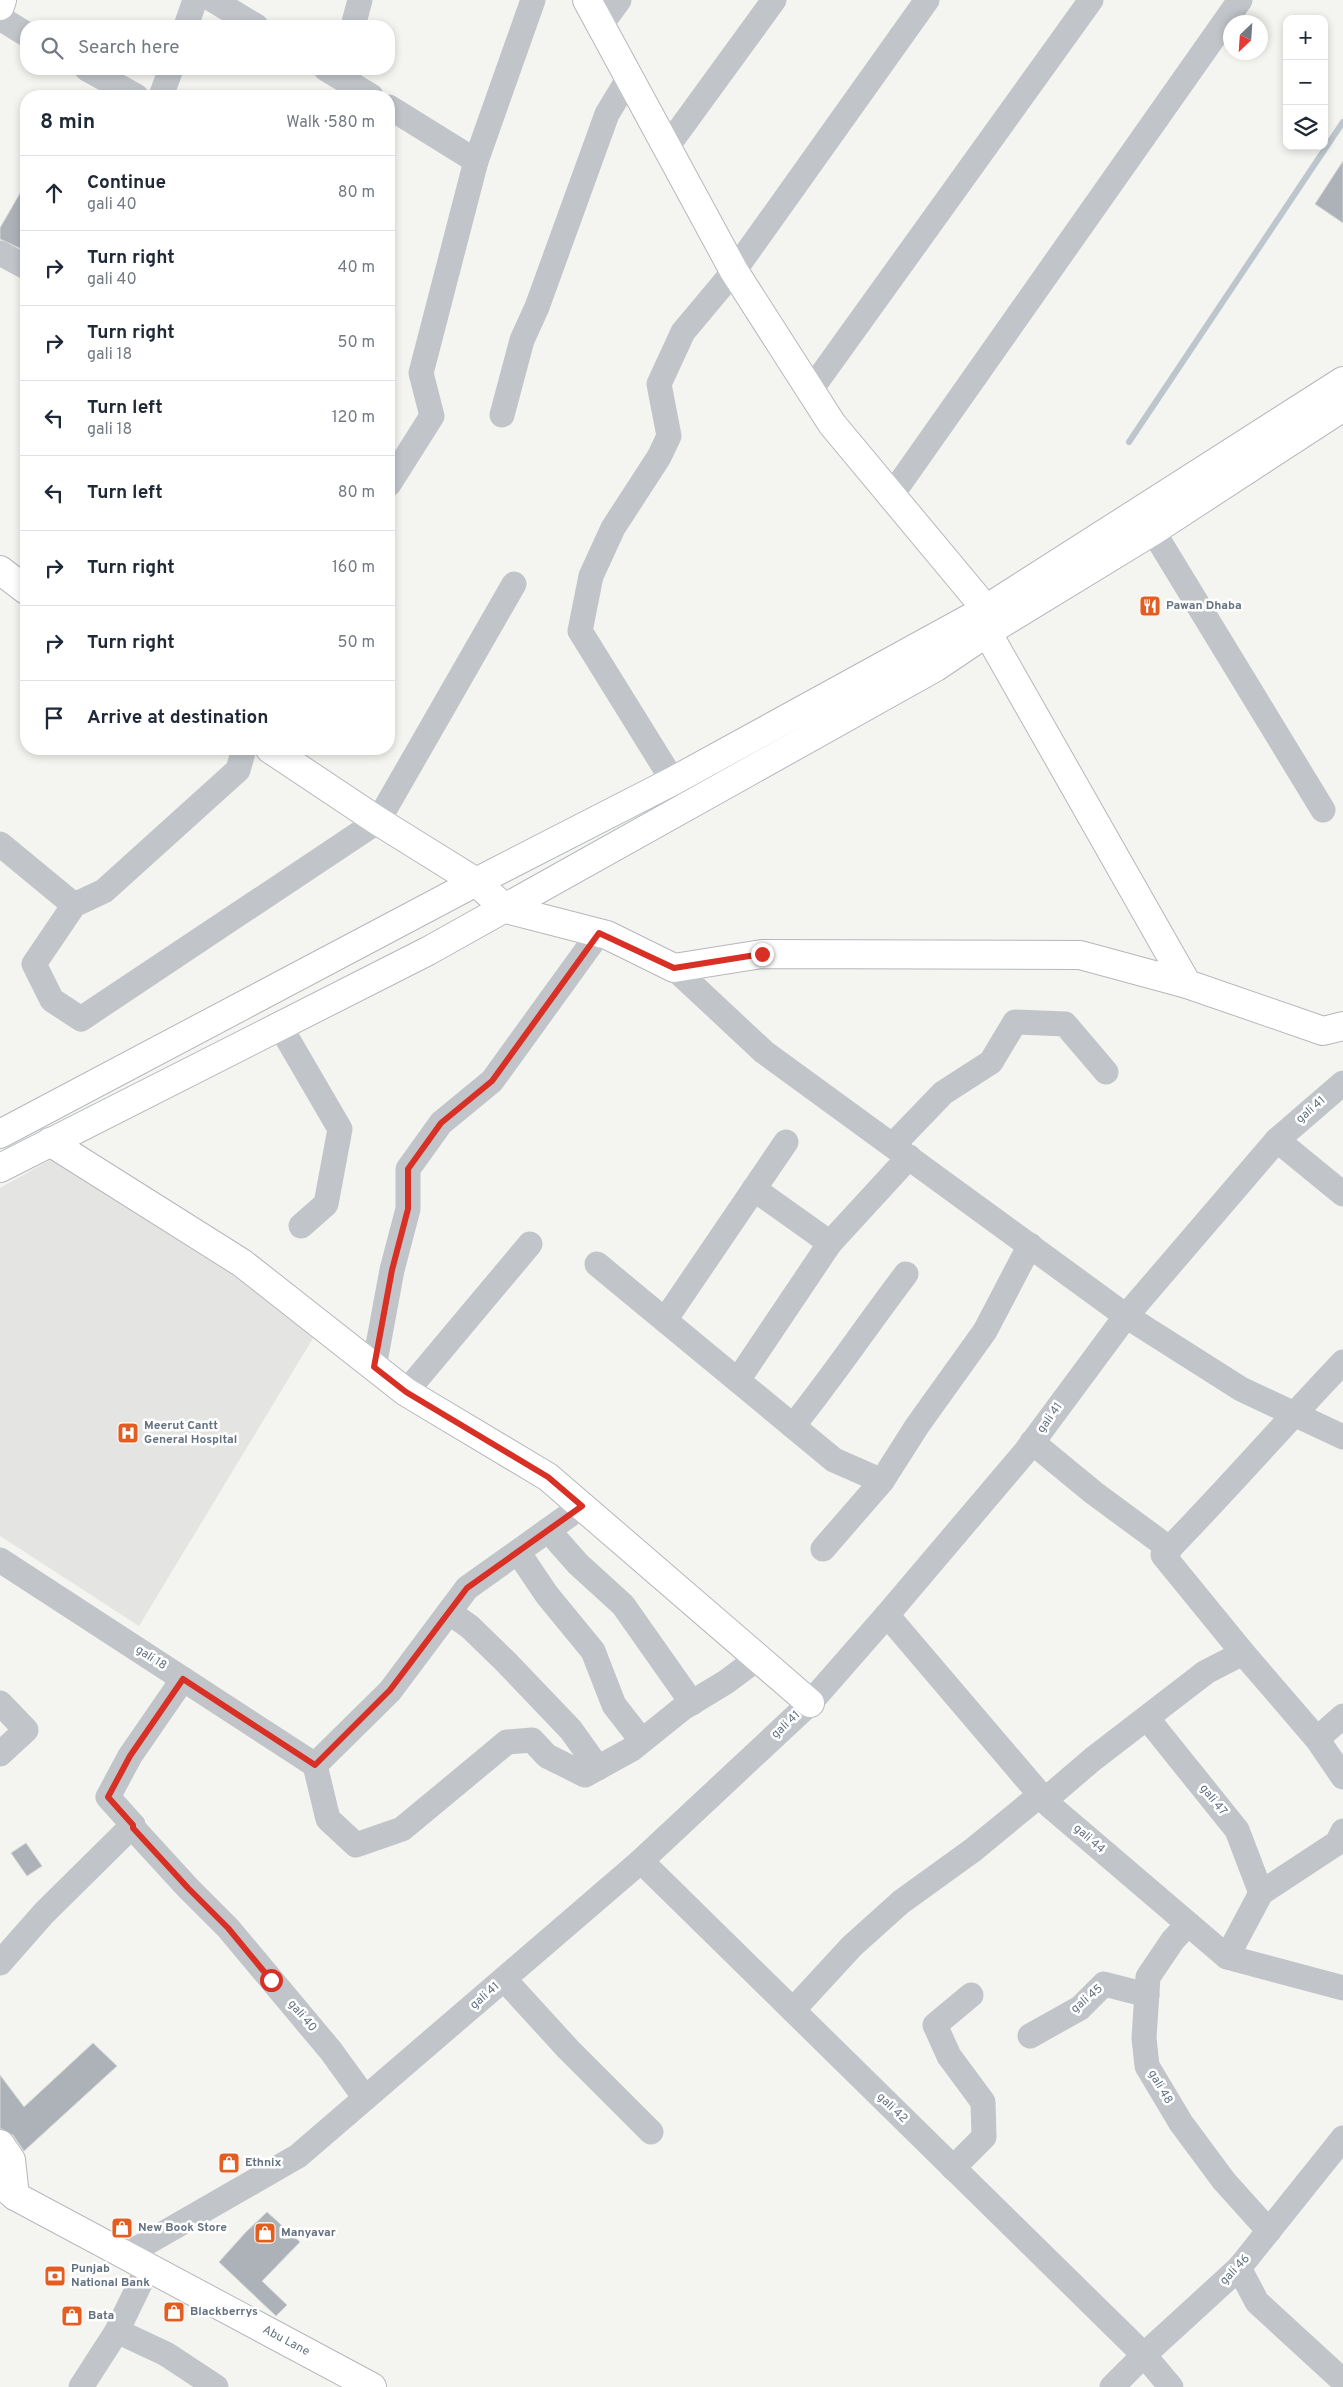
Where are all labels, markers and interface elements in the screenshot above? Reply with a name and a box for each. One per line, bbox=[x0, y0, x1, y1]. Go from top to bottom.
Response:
north arrow bbox=[1223, 15, 1268, 60]
map controls bbox=[1283, 15, 1328, 150]
button: + bbox=[1283, 15, 1328, 60]
search box bbox=[20, 20, 395, 75]
icon: search bbox=[38, 34, 66, 62]
text: Search here bbox=[78, 36, 180, 60]
button: − bbox=[1283, 60, 1328, 105]
button: layers bbox=[1283, 105, 1328, 150]
text: 8 min bbox=[40, 109, 95, 136]
text: Walk · 580 m bbox=[286, 113, 375, 133]
text: Continue bbox=[87, 171, 166, 195]
icon: ahead bbox=[40, 179, 68, 207]
text: 80 m bbox=[338, 183, 375, 203]
text: gali 40 bbox=[87, 195, 137, 215]
text: Turn right bbox=[87, 246, 175, 270]
icon: right bbox=[40, 254, 68, 282]
text: 40 m bbox=[337, 258, 375, 278]
text: gali 40 bbox=[87, 270, 137, 290]
text: Turn right bbox=[87, 321, 175, 345]
icon: right bbox=[40, 329, 68, 357]
text: 50 m bbox=[338, 333, 375, 353]
text: gali 18 bbox=[87, 345, 132, 365]
text: Turn left bbox=[87, 396, 163, 420]
icon: left bbox=[40, 404, 68, 432]
text: 120 m bbox=[332, 408, 375, 428]
text: gali 18 bbox=[87, 420, 132, 440]
icon: left bbox=[40, 479, 68, 507]
text: Turn left bbox=[87, 481, 163, 505]
text: 80 m bbox=[338, 483, 375, 503]
icon: right bbox=[40, 554, 68, 582]
text: Turn right bbox=[87, 556, 175, 580]
text: 160 m bbox=[332, 558, 375, 578]
restaurant icon: Pawan Dhaba bbox=[1138, 594, 1162, 618]
place label: Pawan Dhaba bbox=[1166, 598, 1242, 614]
icon: right bbox=[40, 629, 68, 657]
text: Turn right bbox=[87, 631, 175, 655]
text: 50 m bbox=[338, 633, 375, 653]
icon: arrive bbox=[40, 704, 68, 732]
text: Arrive at destination bbox=[87, 706, 268, 730]
route end bbox=[751, 943, 774, 966]
street label: gali 41 bbox=[1293, 1093, 1329, 1127]
street label: gali 41 bbox=[1034, 1400, 1066, 1436]
place label: Meerut Cantt General Hospital bbox=[144, 1418, 237, 1448]
hospital icon: Meerut Cantt General Hospital bbox=[116, 1421, 140, 1445]
street label: gali 18 bbox=[132, 1642, 170, 1674]
street label: gali 41 bbox=[768, 1708, 804, 1742]
street label: gali 47 bbox=[1196, 1781, 1230, 1819]
street label: gali 44 bbox=[1070, 1821, 1108, 1857]
route start bbox=[260, 1969, 283, 1992]
street label: gali 41 bbox=[467, 1979, 503, 2013]
street label: gali 45 bbox=[1068, 1981, 1106, 2017]
street label: gali 40 bbox=[284, 1997, 320, 2035]
street label: gali 48 bbox=[1144, 2067, 1176, 2107]
street label: gali 42 bbox=[873, 2089, 911, 2127]
shop icon: Ethnix bbox=[217, 2151, 241, 2175]
place label: Ethnix bbox=[245, 2155, 282, 2171]
shop icon: New Book Store bbox=[110, 2216, 134, 2240]
place label: New Book Store bbox=[138, 2220, 227, 2236]
shop icon: Manyavar bbox=[253, 2221, 277, 2245]
place label: Manyavar bbox=[281, 2225, 336, 2241]
street label: gali 46 bbox=[1216, 2251, 1254, 2289]
place label: Punjab National Bank bbox=[71, 2261, 150, 2291]
bank icon: Punjab National Bank bbox=[43, 2264, 67, 2288]
shop icon: Blackberrys bbox=[162, 2300, 186, 2324]
shop icon: Bata bbox=[60, 2304, 84, 2328]
place label: Blackberrys bbox=[190, 2304, 258, 2320]
place label: Bata bbox=[88, 2308, 114, 2324]
street label: Abu Lane bbox=[260, 2322, 312, 2360]

